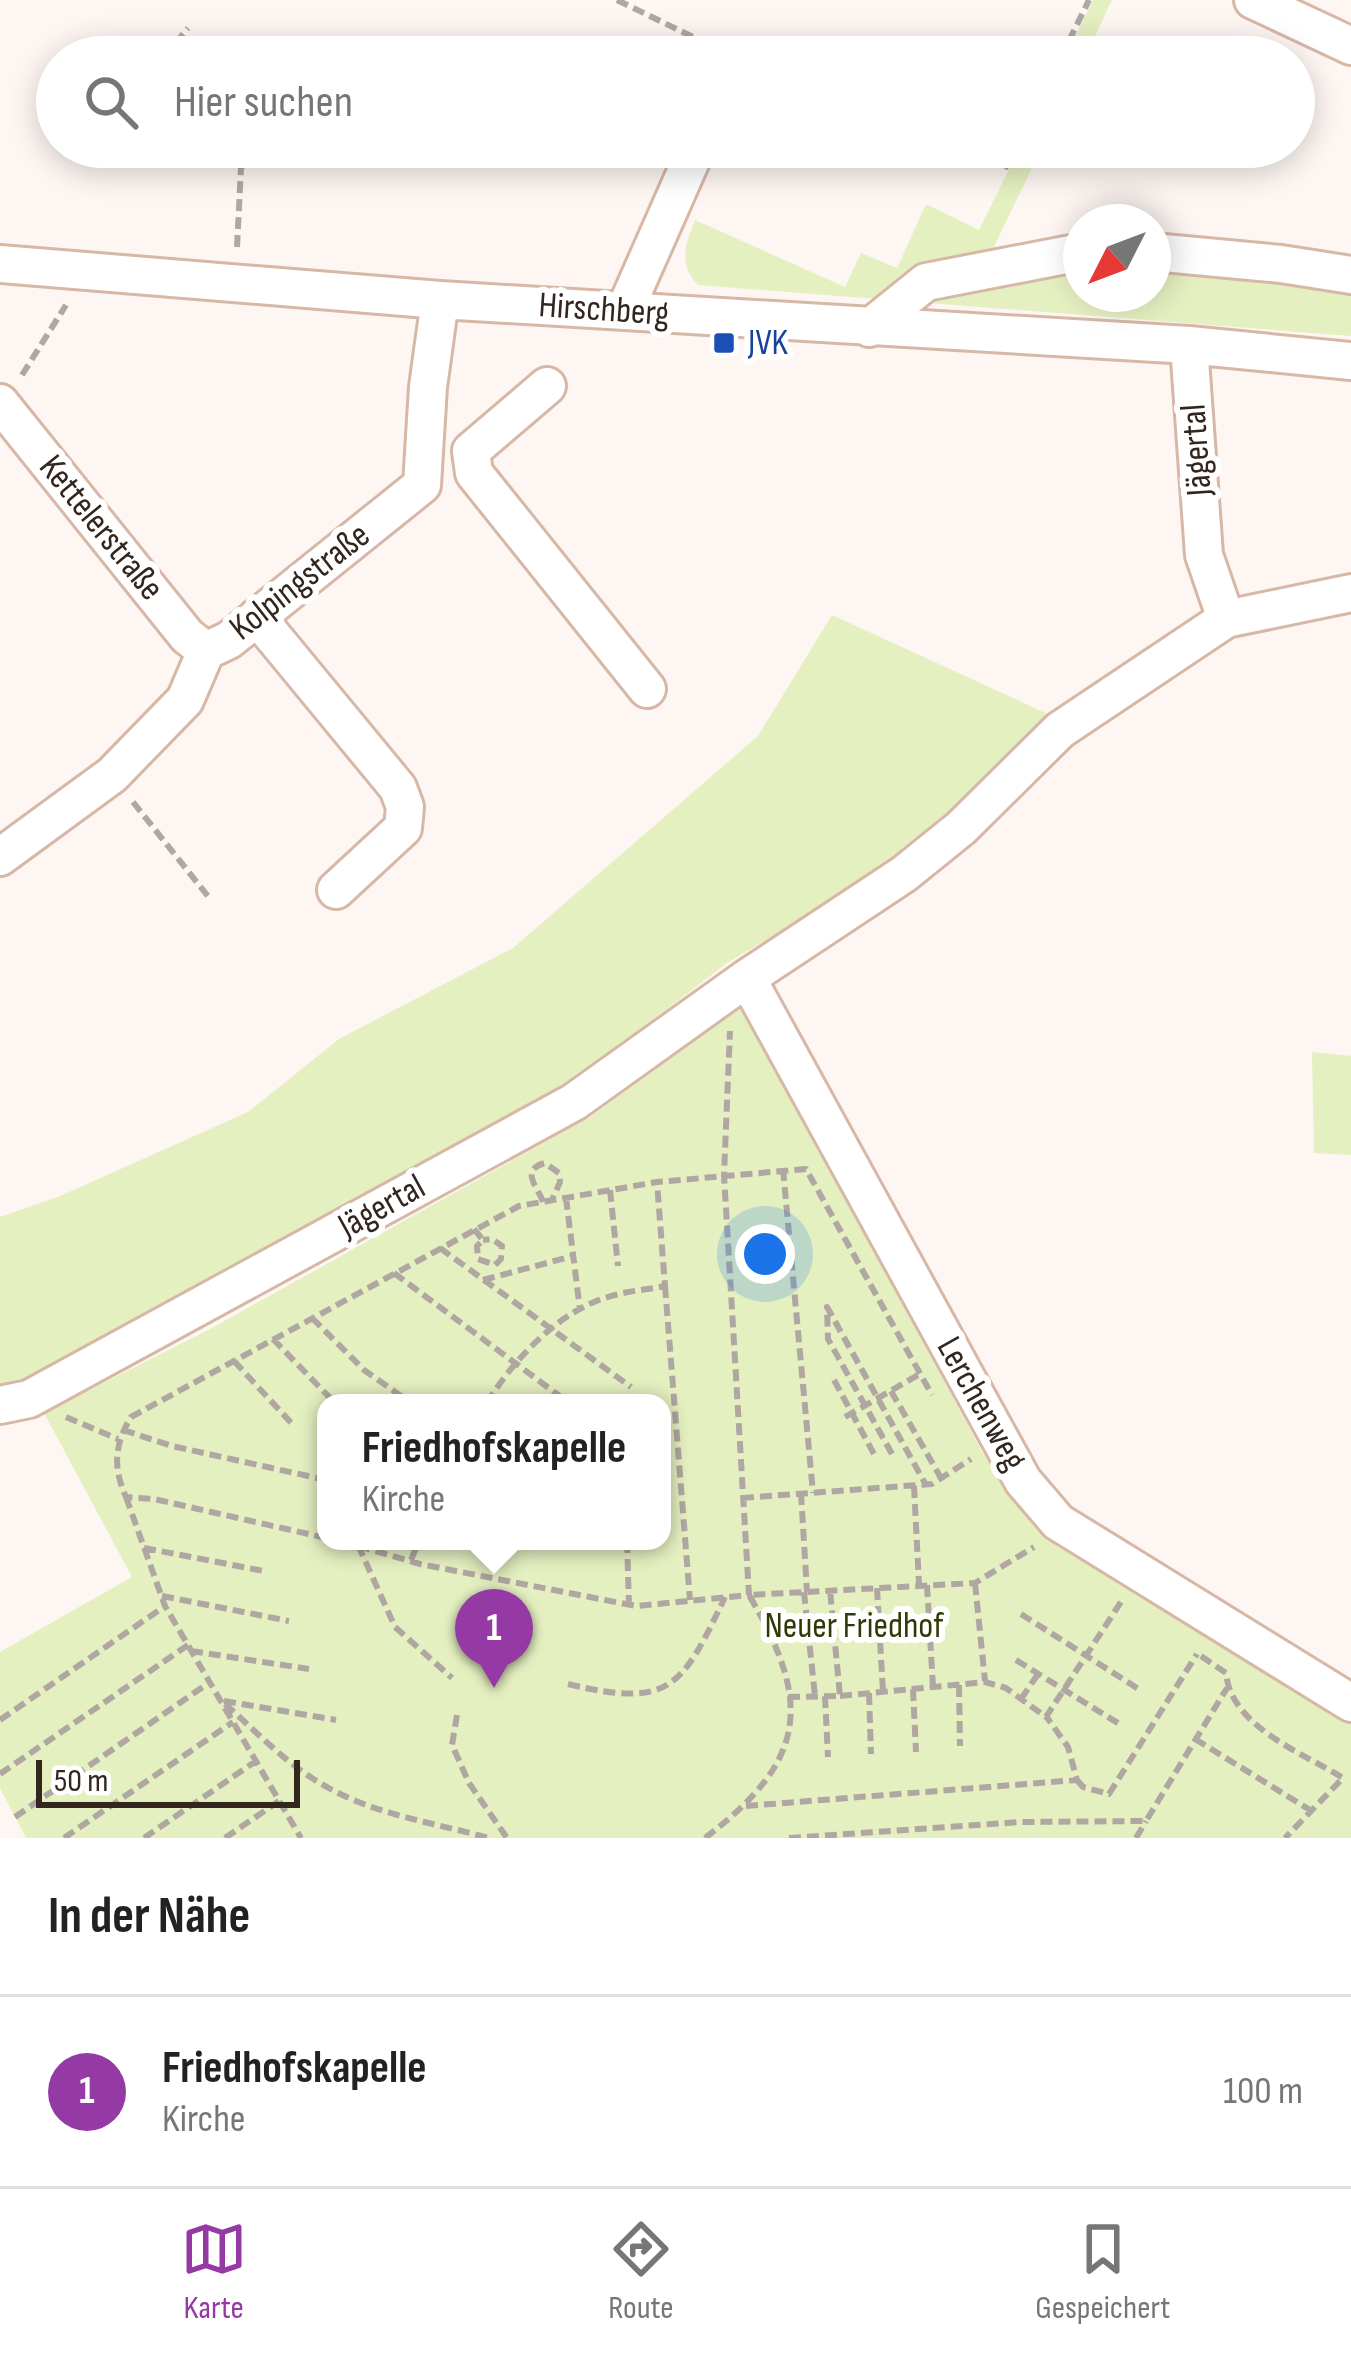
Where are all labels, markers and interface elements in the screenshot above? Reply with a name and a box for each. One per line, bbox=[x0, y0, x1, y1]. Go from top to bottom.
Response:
search box bbox=[36, 36, 1315, 168]
icon: search bbox=[78, 69, 144, 135]
text: Hier suchen bbox=[174, 75, 353, 130]
north arrow bbox=[1063, 204, 1171, 312]
street label: Hirschberg bbox=[537, 284, 671, 336]
place label: JVK bbox=[747, 322, 789, 365]
marker: JVK bbox=[711, 330, 737, 356]
street label: Jägertal bbox=[1172, 403, 1222, 498]
street label: Kettelerstraße bbox=[29, 447, 173, 609]
street label: Kolpingstraße bbox=[221, 514, 379, 650]
street label: Jägertal bbox=[330, 1166, 433, 1249]
your location bbox=[735, 1224, 795, 1284]
street label: Lerchenweg bbox=[927, 1330, 1035, 1478]
popup bbox=[317, 1394, 671, 1550]
text: Friedhofskapelle bbox=[362, 1421, 626, 1476]
text: Kirche bbox=[362, 1476, 445, 1523]
pin: 1 bbox=[455, 1589, 533, 1688]
park label: Neuer Friedhof bbox=[764, 1605, 944, 1648]
scale bar bbox=[36, 1754, 300, 1807]
text: 50 m bbox=[54, 1761, 108, 1801]
text: In der Nähe bbox=[48, 1886, 250, 1947]
text: Friedhofskapelle bbox=[162, 2041, 427, 2096]
text: 1 bbox=[79, 2068, 95, 2115]
text: 100 m bbox=[1223, 2068, 1303, 2115]
text: Kirche bbox=[162, 2096, 246, 2143]
tab: Karte bbox=[181, 2216, 247, 2328]
tab: Route bbox=[608, 2216, 674, 2328]
tab: Gespeichert bbox=[1035, 2216, 1170, 2328]

